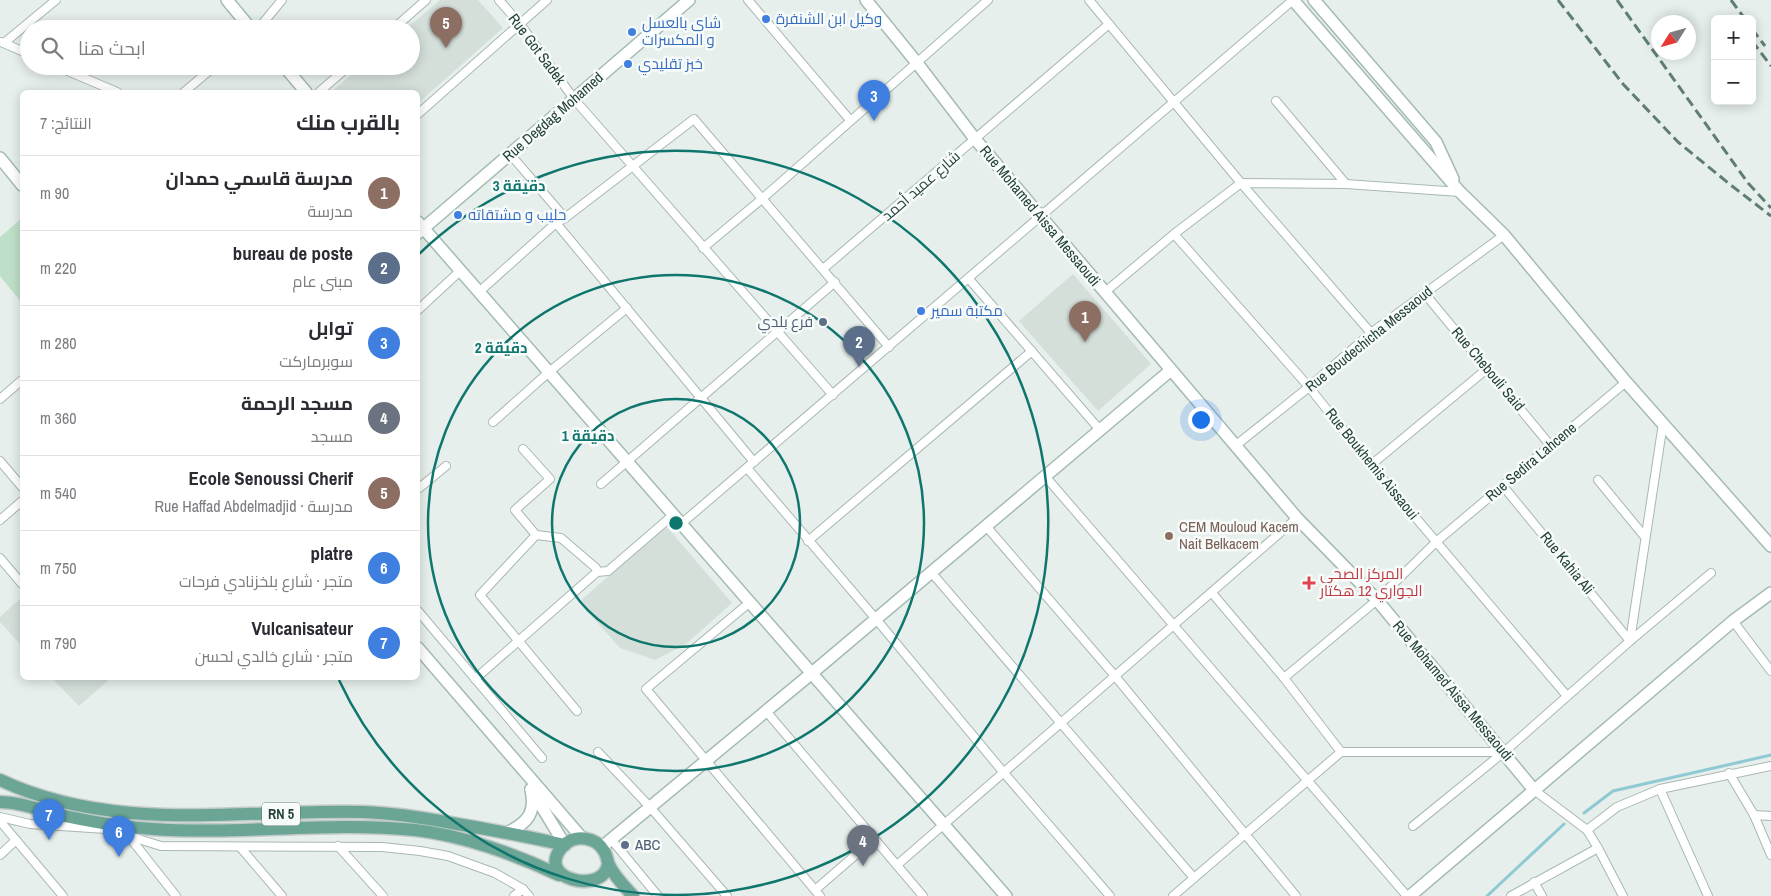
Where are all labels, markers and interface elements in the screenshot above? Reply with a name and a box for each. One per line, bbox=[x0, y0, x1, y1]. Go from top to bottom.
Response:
pin: 5 bbox=[430, 7, 462, 48]
place label: وكيل ابن الشنفرة bbox=[776, 8, 882, 29]
street label: Rue Got Sadek bbox=[504, 9, 572, 89]
place label: شاي بالعسل و المكسرات bbox=[642, 12, 721, 50]
marker: وكيل ابن الشنفرة bbox=[760, 13, 772, 25]
north arrow bbox=[1651, 15, 1696, 60]
map controls bbox=[1711, 15, 1756, 105]
button: + bbox=[1711, 15, 1756, 60]
search box bbox=[20, 20, 420, 75]
marker: شاي بالعسل و المكسرات bbox=[626, 26, 638, 38]
icon: search bbox=[38, 34, 66, 62]
text: ابحث هنا bbox=[78, 35, 146, 61]
place label: خبز تقليدي bbox=[638, 53, 703, 76]
marker: خبز تقليدي bbox=[622, 58, 634, 70]
button: − bbox=[1711, 60, 1756, 105]
street label: Rue Degdag Mohamed bbox=[498, 67, 608, 166]
pin: 3 bbox=[858, 80, 890, 121]
text: بالقرب منك bbox=[296, 108, 400, 137]
text: النتائج: 7 bbox=[40, 112, 92, 134]
street label: Rue Mohamed Aissa Messaoudi bbox=[975, 141, 1106, 291]
street label: شارع عميد أحمد bbox=[877, 146, 965, 226]
text: مدرسة قاسمي حمدان bbox=[166, 165, 353, 191]
text: 3 دقيقة bbox=[493, 175, 545, 196]
text: 90 m bbox=[40, 182, 69, 204]
text: 1 bbox=[380, 182, 388, 204]
text: مدرسة bbox=[307, 200, 353, 222]
place label: حليب و مشتقاته bbox=[468, 204, 566, 225]
marker: حليب و مشتقاته bbox=[452, 209, 464, 221]
text: bureau de poste bbox=[233, 240, 353, 266]
text: 220 m bbox=[40, 257, 76, 279]
text: 2 bbox=[380, 257, 388, 279]
text: مبنى عام bbox=[292, 270, 353, 292]
street label: Rue Boudechicha Messaoud bbox=[1301, 281, 1437, 396]
place label: مكتبة سمير bbox=[930, 300, 1003, 321]
pin: 1 bbox=[1069, 301, 1101, 342]
marker: مكتبة سمير bbox=[915, 305, 927, 317]
place label: فرع بلدي bbox=[758, 311, 813, 334]
text: توابل bbox=[308, 315, 353, 341]
marker: فرع بلدي bbox=[817, 316, 829, 328]
street label: Rue Chebouli Said bbox=[1447, 322, 1530, 415]
pin: 2 bbox=[843, 326, 875, 367]
text: 280 m bbox=[40, 332, 76, 354]
text: 3 bbox=[380, 332, 388, 354]
text: 2 دقيقة bbox=[475, 337, 527, 358]
text: سوبرماركت bbox=[279, 350, 353, 372]
text: مسجد الرحمة bbox=[241, 390, 353, 416]
street label: Rue Boukhemis Aissaoui bbox=[1321, 403, 1424, 524]
text: 360 m bbox=[40, 407, 76, 429]
text: 4 bbox=[380, 407, 388, 429]
your location bbox=[1188, 407, 1214, 433]
street label: Rue Sedira Lahcene bbox=[1481, 417, 1581, 506]
text: مسجد bbox=[311, 425, 353, 447]
text: 1 دقيقة bbox=[562, 425, 614, 446]
text: Ecole Senoussi Cherif bbox=[188, 465, 353, 491]
text: 540 m bbox=[40, 482, 76, 504]
text: 5 bbox=[380, 482, 388, 504]
text: مدرسة · Rue Haffad Abdelmadjid bbox=[155, 495, 353, 517]
centre of rings bbox=[667, 514, 685, 532]
place label: CEM Mouloud Kacem Nait Belkacem bbox=[1179, 516, 1299, 554]
street label: Rue Kahia Ali bbox=[1536, 527, 1599, 599]
marker: CEM Mouloud Kacem Nait Belkacem bbox=[1163, 530, 1175, 542]
text: platre bbox=[311, 540, 353, 566]
text: 750 m bbox=[40, 557, 76, 579]
text: 6 bbox=[380, 557, 388, 579]
place label: المركز الصحي الجواري 12 هكتار bbox=[1319, 563, 1422, 603]
text: متجر · شارع بلخزنادي فرحات bbox=[179, 570, 353, 592]
marker: المركز الصحي الجواري 12 هكتار bbox=[1302, 576, 1316, 590]
text: Vulcanisateur bbox=[251, 615, 353, 641]
street label: Rue Mohamed Aissa Messaoudi bbox=[1388, 616, 1519, 766]
text: 790 m bbox=[40, 632, 76, 654]
text: 7 bbox=[380, 632, 388, 654]
text: متجر · شارع خالدي لحسن bbox=[195, 645, 353, 667]
pin: 7 bbox=[33, 799, 65, 840]
road number: RN 5 bbox=[262, 802, 300, 826]
pin: 6 bbox=[103, 816, 135, 857]
pin: 4 bbox=[847, 825, 879, 866]
place label: ABC bbox=[634, 834, 660, 855]
marker: ABC bbox=[619, 839, 631, 851]

